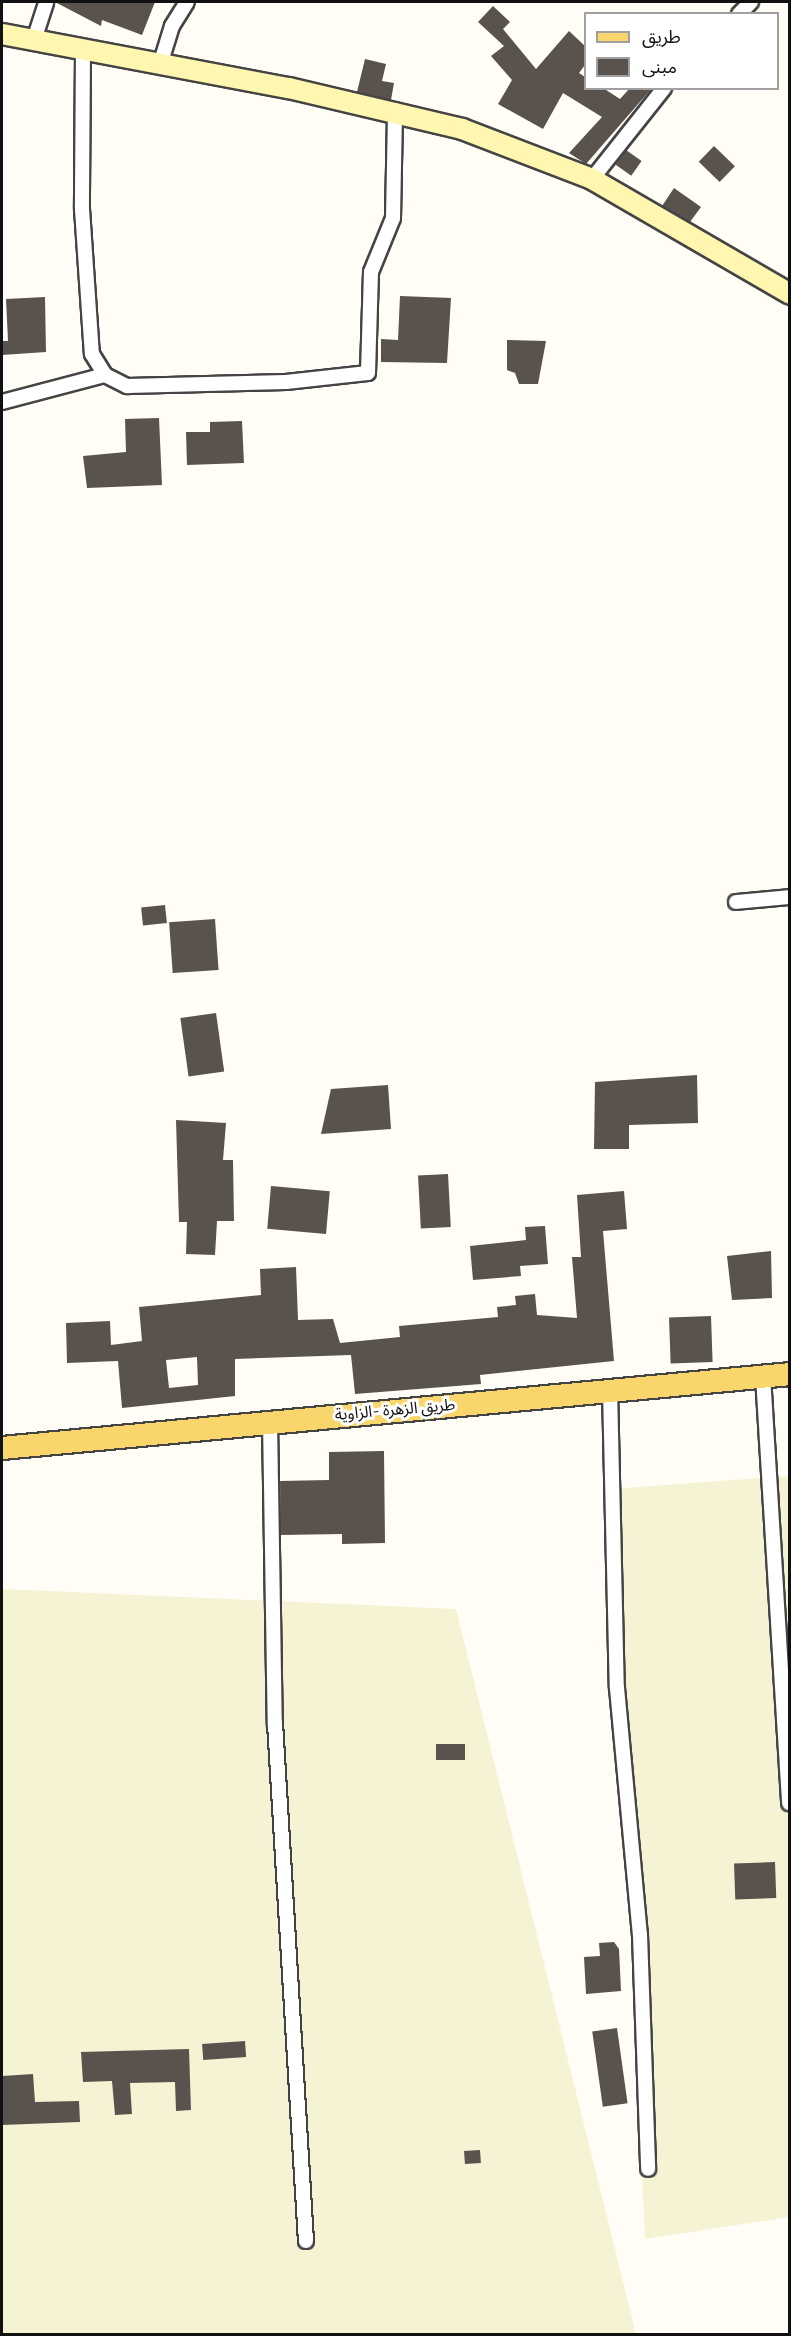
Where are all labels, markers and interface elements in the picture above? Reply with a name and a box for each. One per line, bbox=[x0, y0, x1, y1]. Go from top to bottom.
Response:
legend bbox=[584, 12, 779, 90]
text: طريق bbox=[642, 26, 681, 48]
text: مبنى bbox=[642, 56, 677, 78]
street label: طريق الزهرة -الزاوية bbox=[334, 1395, 456, 1425]

